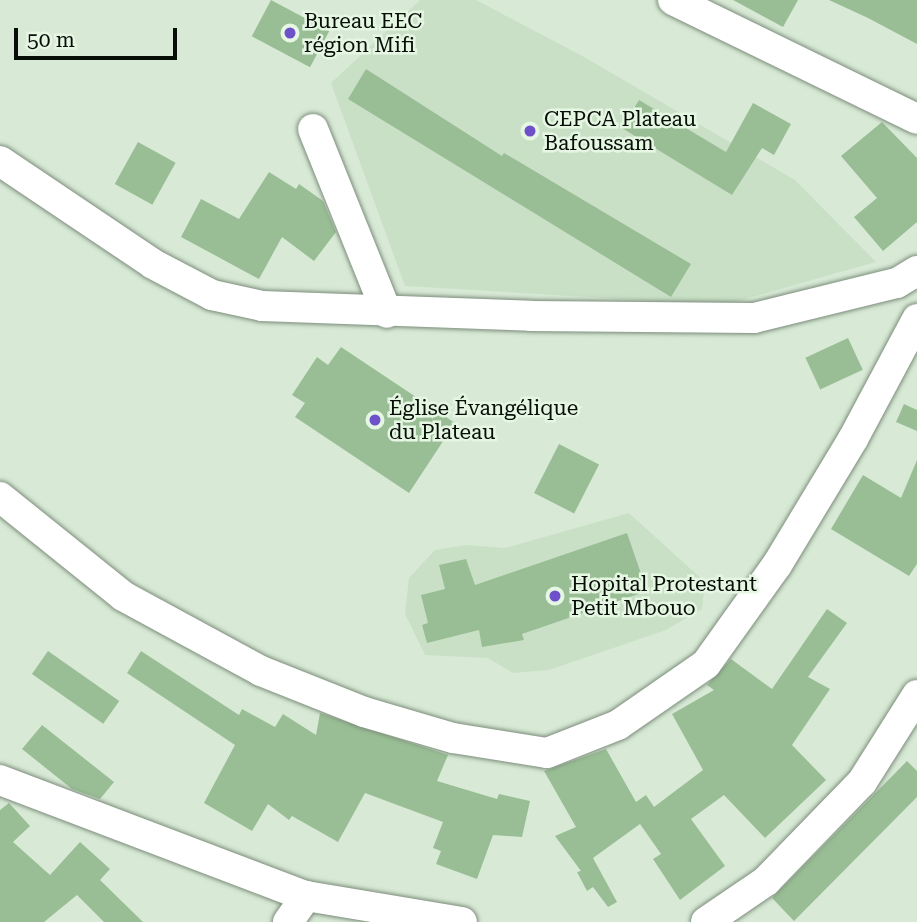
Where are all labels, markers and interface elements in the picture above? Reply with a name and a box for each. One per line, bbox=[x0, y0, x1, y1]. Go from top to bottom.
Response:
place label: Bureau EEC région Mifi bbox=[304, 8, 422, 58]
scale bar bbox=[18, 14, 180, 58]
marker: Bureau EEC région Mifi bbox=[282, 25, 298, 41]
text: 50 m bbox=[27, 28, 75, 52]
place label: CEPCA Plateau Bafoussam bbox=[544, 106, 696, 156]
marker: CEPCA Plateau Bafoussam bbox=[522, 123, 538, 139]
place label: Église Évangélique du Plateau bbox=[389, 395, 578, 445]
marker: Église Évangélique du Plateau bbox=[367, 412, 383, 428]
place label: Hopital Protestant Petit Mbouo bbox=[571, 571, 757, 621]
marker: Hopital Protestant Petit Mbouo bbox=[545, 586, 565, 606]

